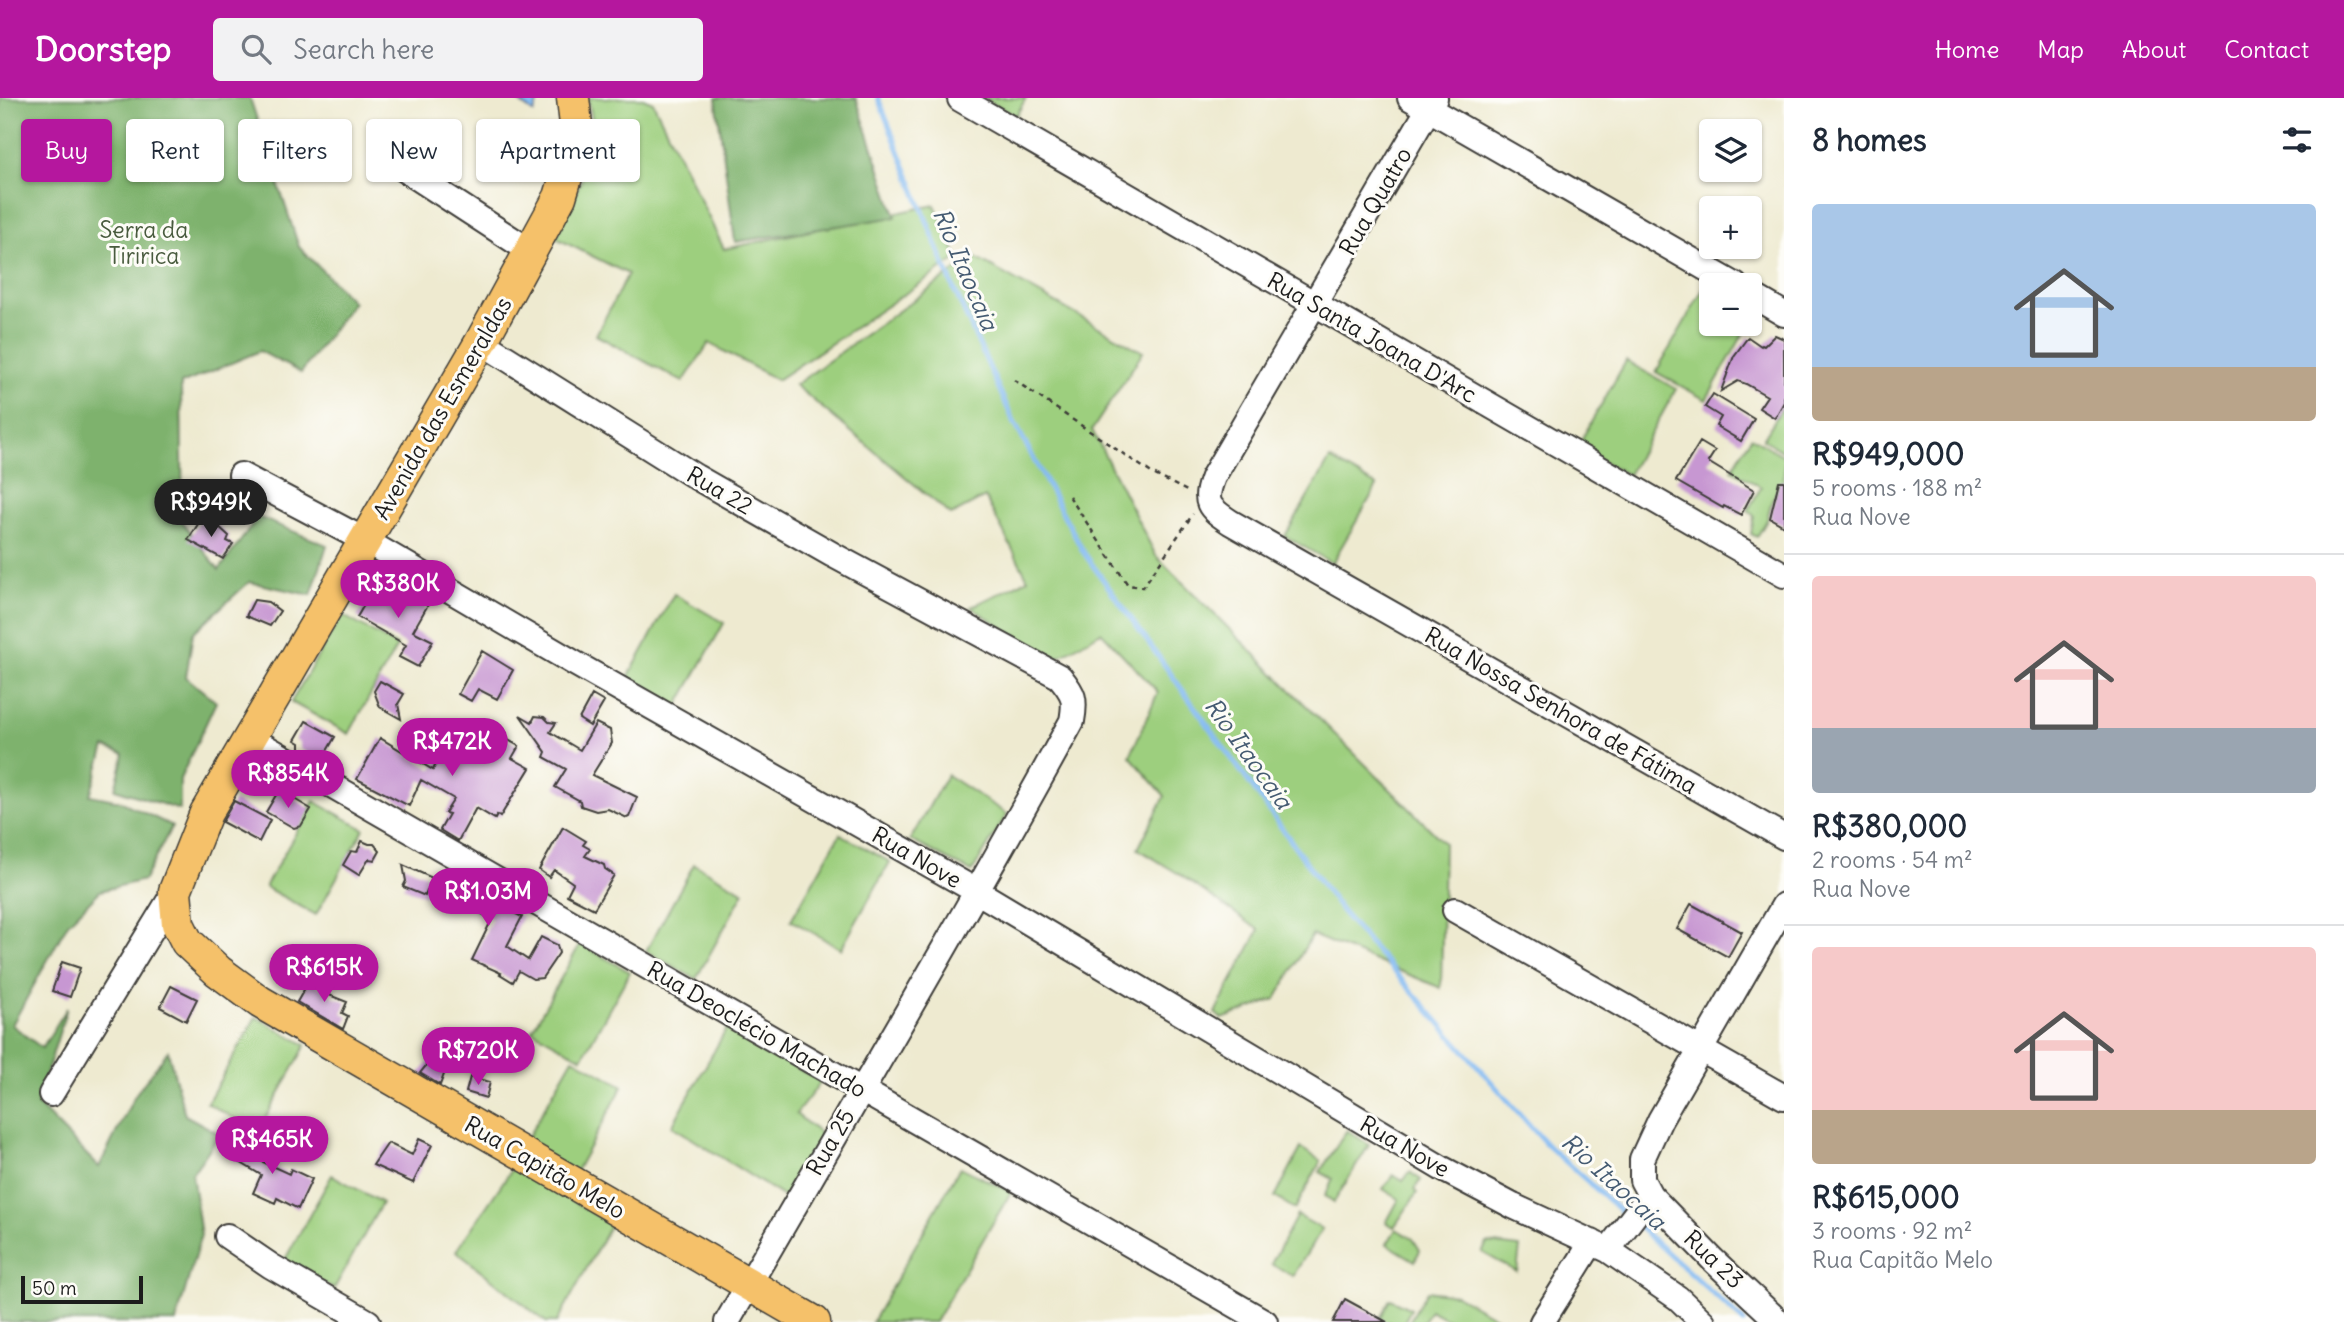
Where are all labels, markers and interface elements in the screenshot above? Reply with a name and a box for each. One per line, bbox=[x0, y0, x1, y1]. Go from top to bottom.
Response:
search box bbox=[213, 18, 703, 81]
text: Doorstep bbox=[35, 28, 171, 70]
icon: search bbox=[237, 30, 275, 68]
text: Search here bbox=[293, 33, 434, 66]
text: Home bbox=[1935, 34, 1999, 64]
text: Map bbox=[2037, 34, 2084, 64]
text: About bbox=[2122, 34, 2186, 64]
text: Contact bbox=[2224, 34, 2309, 64]
chip: Buy bbox=[21, 119, 112, 182]
chip: Rent bbox=[126, 119, 224, 182]
chip: Filters bbox=[238, 119, 352, 182]
chip: New bbox=[366, 119, 462, 182]
chip: Apartment bbox=[476, 119, 640, 182]
map controls bbox=[1699, 119, 1762, 336]
button: layers bbox=[1699, 119, 1762, 182]
text: 8 homes bbox=[1812, 121, 1927, 159]
icon: filters bbox=[2278, 121, 2316, 159]
street label: Rua Quatro bbox=[1332, 142, 1418, 260]
button: + bbox=[1699, 196, 1762, 259]
water label: Rio Itaocaia bbox=[927, 203, 1006, 336]
park label: Serra da Tiririca bbox=[100, 215, 188, 270]
icon: home bbox=[2001, 250, 2127, 376]
street label: Rua Santa Joana D'Arc bbox=[1262, 265, 1482, 409]
button: − bbox=[1699, 273, 1762, 336]
street label: Avenida das Esmeraldas bbox=[366, 291, 518, 525]
text: R$949,000 bbox=[1812, 435, 1964, 473]
street label: Rua 22 bbox=[682, 460, 758, 520]
text: 5 rooms · 188 m² bbox=[1812, 473, 1982, 502]
pin: R$949K bbox=[154, 480, 268, 539]
text: R$949K bbox=[170, 487, 252, 516]
text: Rua Nove bbox=[1812, 502, 1911, 531]
pin: R$380K bbox=[341, 560, 455, 620]
text: R$380K bbox=[356, 568, 440, 597]
street label: Rua Nossa Senhora de Fátima bbox=[1420, 620, 1702, 800]
icon: home bbox=[2001, 622, 2127, 748]
water label: Rio Itaocaia bbox=[1199, 692, 1300, 815]
pin: R$472K bbox=[395, 718, 509, 778]
text: R$472K bbox=[413, 726, 491, 755]
pin: R$854K bbox=[231, 750, 345, 810]
text: R$854K bbox=[247, 758, 329, 787]
text: R$380,000 bbox=[1812, 807, 1967, 845]
street label: Rua Nove bbox=[867, 820, 967, 894]
text: 2 rooms · 54 m² bbox=[1812, 845, 1973, 874]
pin: R$1.03M bbox=[423, 868, 553, 928]
text: Rua Nove bbox=[1812, 874, 1911, 903]
text: R$1.03M bbox=[444, 876, 532, 905]
pin: R$615K bbox=[267, 944, 381, 1004]
text: R$615K bbox=[285, 952, 363, 981]
street label: Rua Deoclécio Machado bbox=[642, 954, 872, 1104]
icon: home bbox=[2001, 993, 2127, 1119]
pin: R$720K bbox=[421, 1028, 535, 1087]
text: R$720K bbox=[438, 1035, 518, 1064]
street label: Rua 25 bbox=[799, 1103, 861, 1181]
street label: Rua Capitão Melo bbox=[459, 1109, 631, 1225]
street label: Rua Nove bbox=[1355, 1109, 1455, 1183]
pin: R$465K bbox=[215, 1116, 329, 1176]
text: R$465K bbox=[231, 1124, 313, 1153]
water label: Rio Itaocaia bbox=[1556, 1126, 1673, 1236]
text: R$615,000 bbox=[1812, 1178, 1960, 1216]
text: 3 rooms · 92 m² bbox=[1812, 1216, 1972, 1245]
street label: Rua 23 bbox=[1678, 1224, 1750, 1294]
text: Rua Capitão Melo bbox=[1812, 1245, 1993, 1274]
scale bar bbox=[21, 1273, 144, 1305]
text: 50 m bbox=[32, 1276, 77, 1300]

